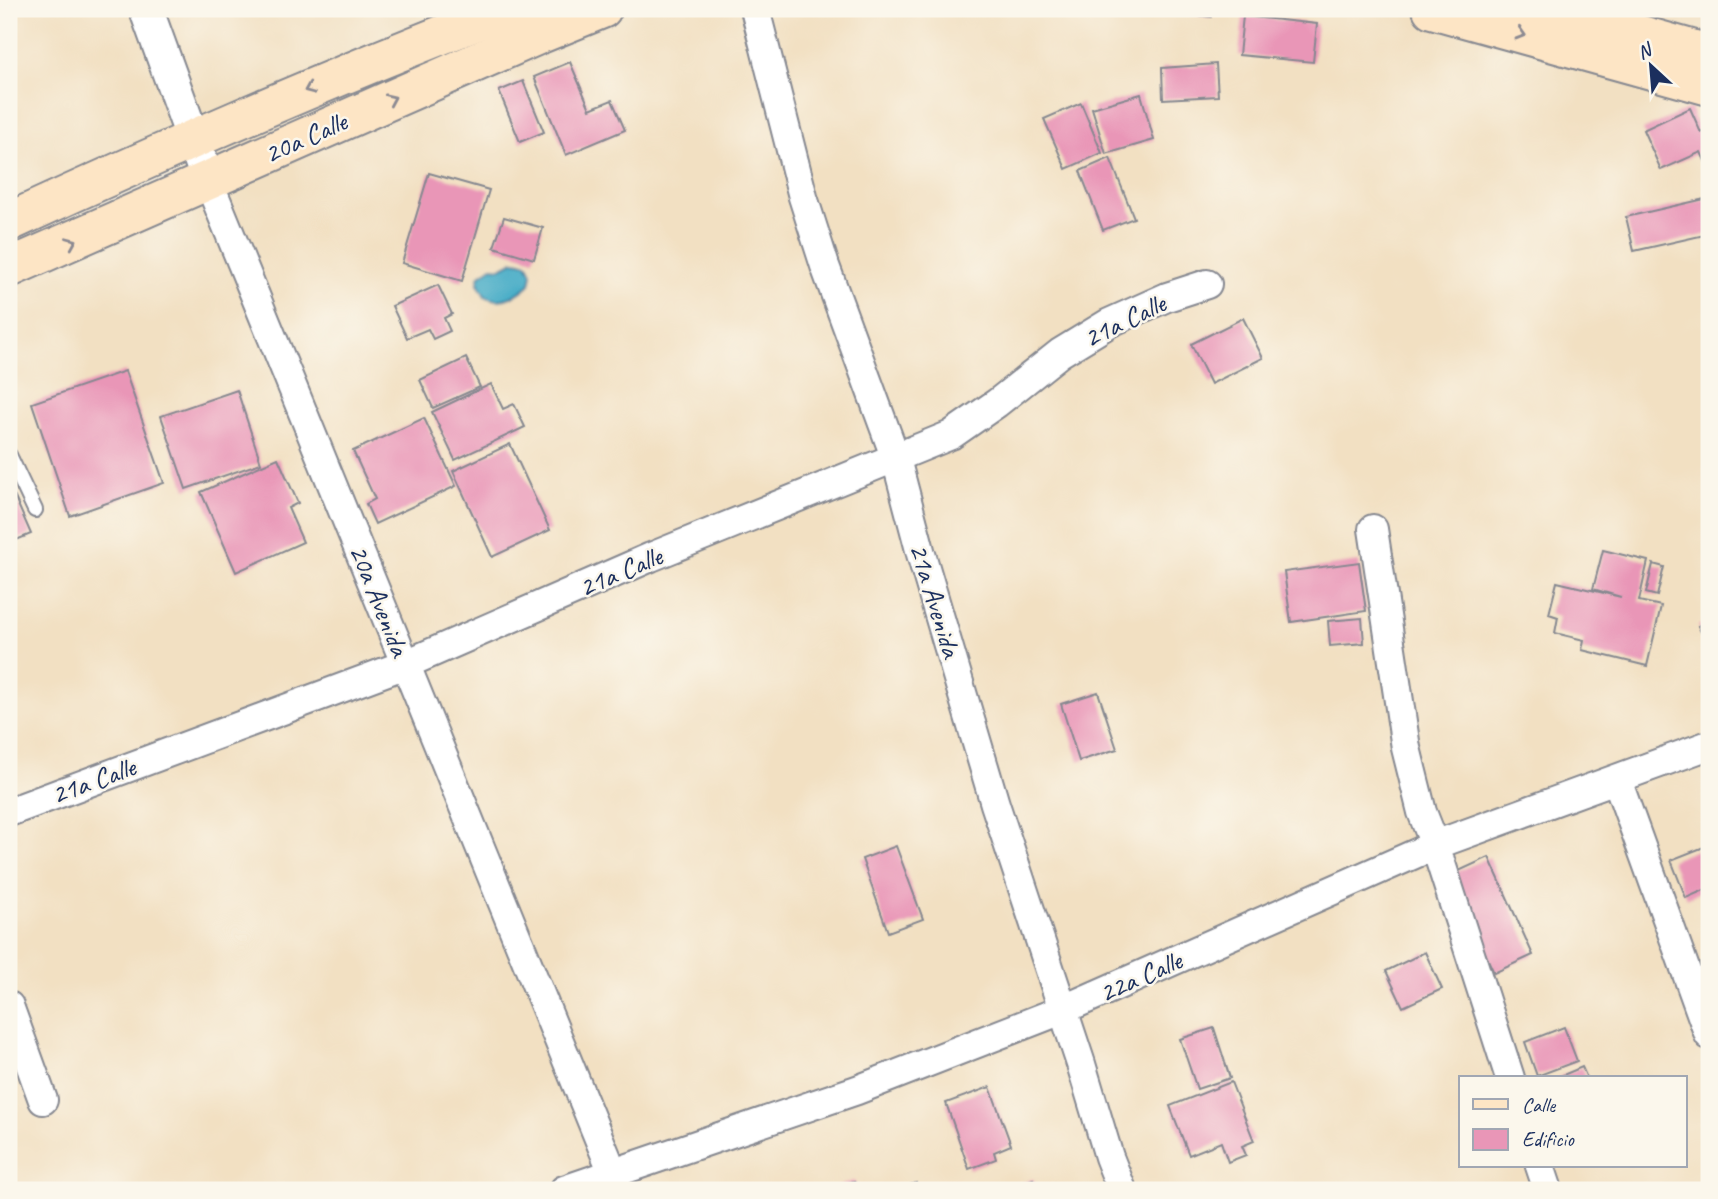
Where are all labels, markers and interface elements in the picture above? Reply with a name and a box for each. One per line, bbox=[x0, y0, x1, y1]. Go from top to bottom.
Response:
one-way arrow bbox=[1515, 25, 1527, 40]
north arrow bbox=[1616, 32, 1686, 102]
text: N bbox=[1633, 37, 1657, 65]
one-way arrow bbox=[303, 81, 316, 95]
one-way arrow bbox=[384, 93, 397, 107]
street label: 20a Calle bbox=[258, 103, 354, 171]
one-way arrow bbox=[64, 236, 77, 250]
street label: 21a Calle bbox=[1077, 285, 1173, 355]
street label: 21a Calle bbox=[573, 538, 669, 605]
street label: 20a Avenida bbox=[341, 539, 418, 663]
street label: 21a Avenida bbox=[902, 539, 970, 663]
street label: 21a Calle bbox=[46, 748, 142, 812]
street label: 22a Calle bbox=[1093, 942, 1189, 1010]
legend bbox=[1459, 1076, 1686, 1168]
text: Calle bbox=[1522, 1092, 1556, 1118]
text: Edificio bbox=[1522, 1126, 1575, 1152]

